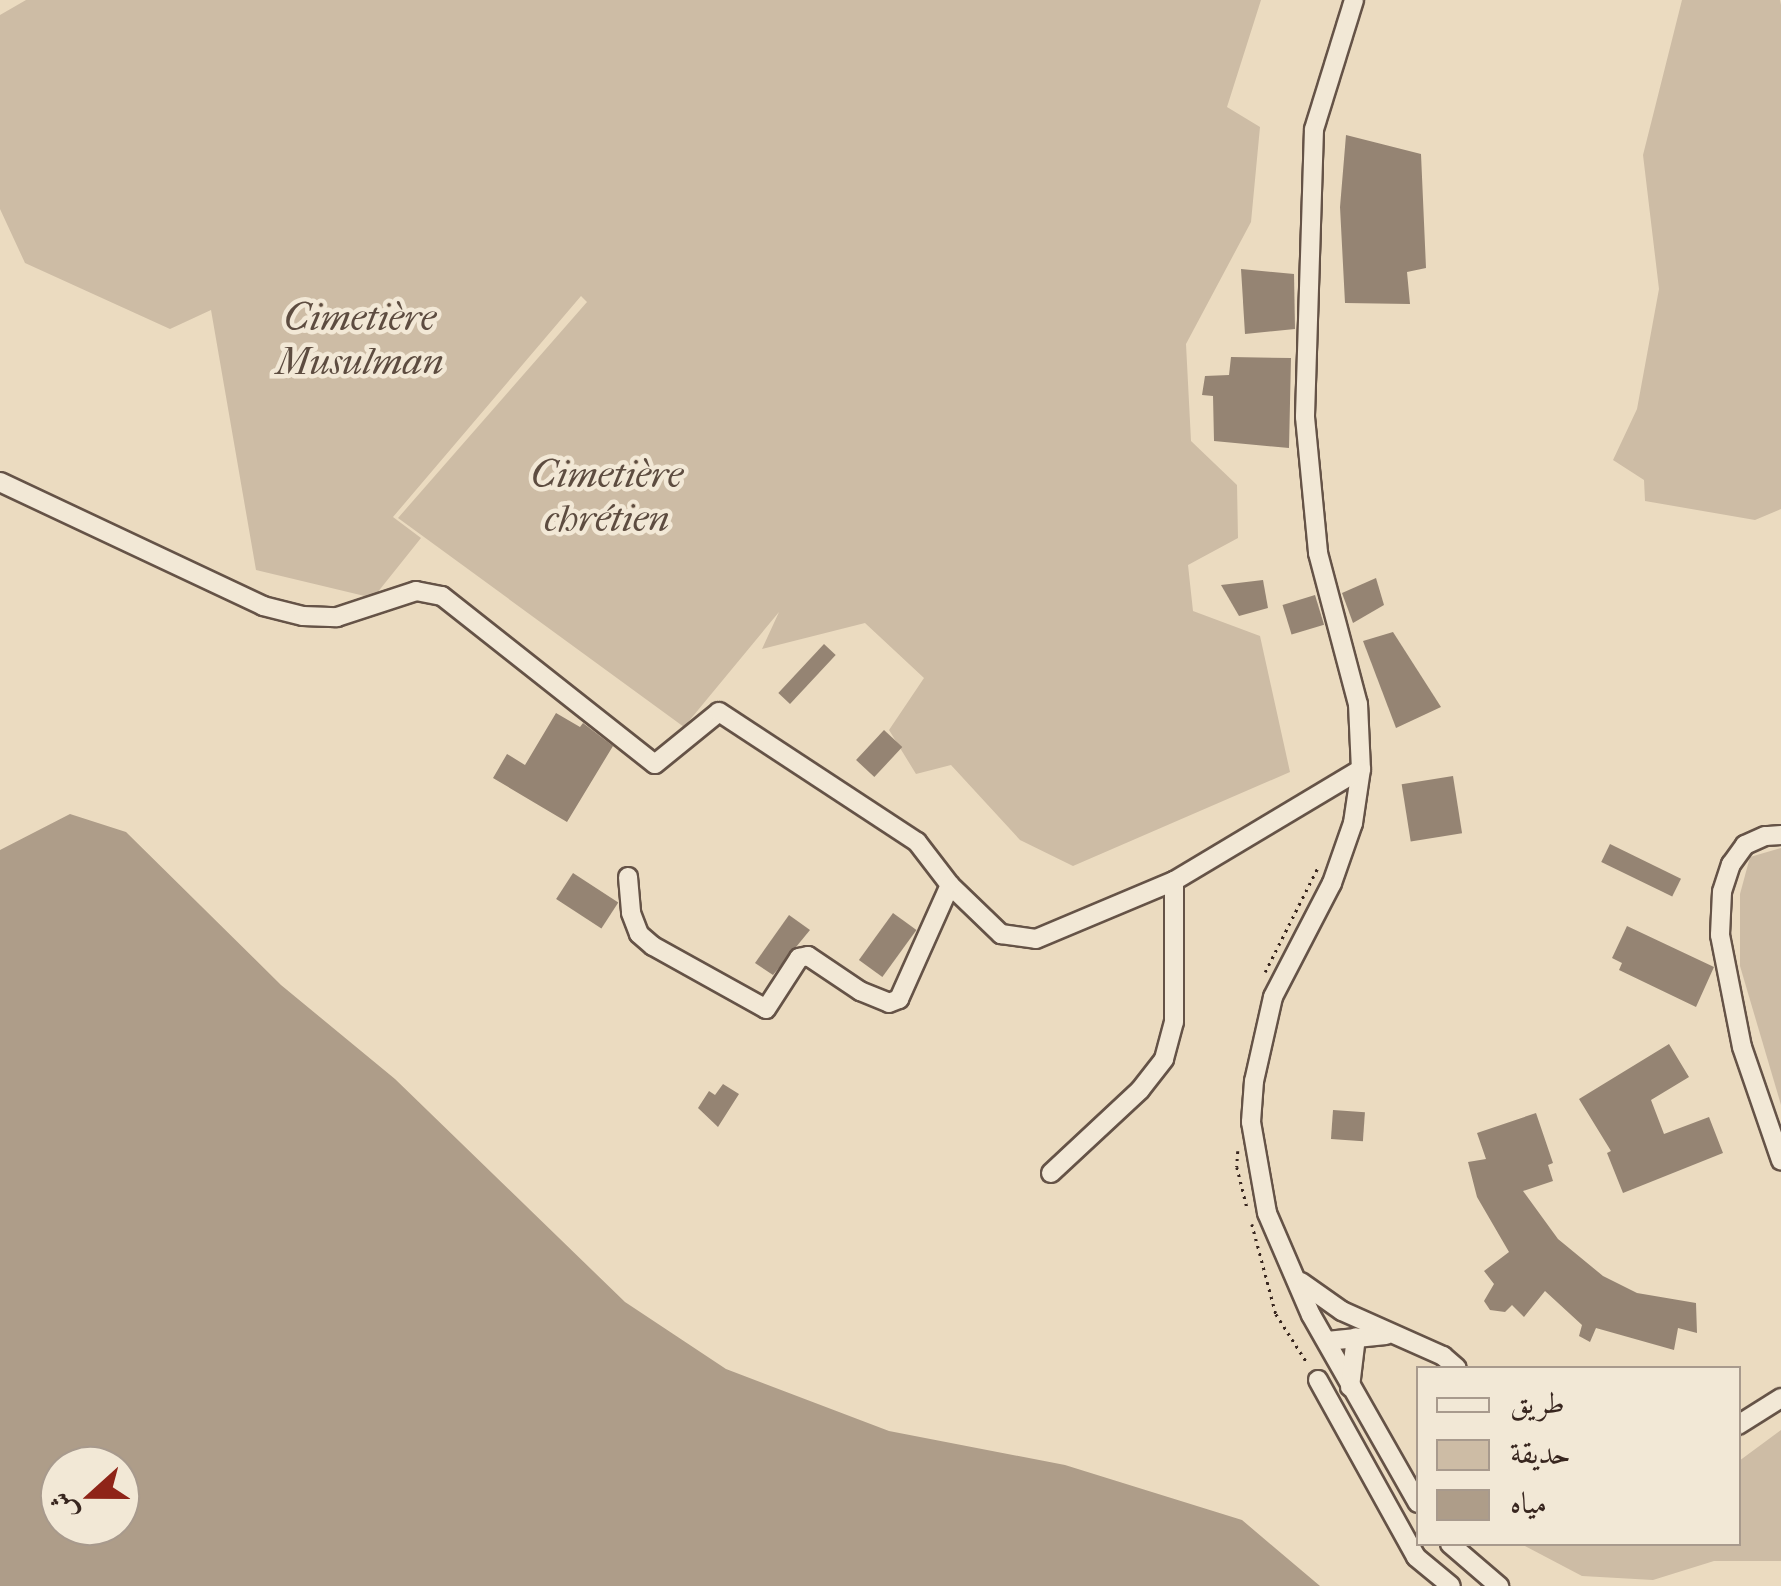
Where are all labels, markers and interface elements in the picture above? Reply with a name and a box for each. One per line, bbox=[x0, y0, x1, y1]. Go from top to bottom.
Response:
park label: Cimetière Musulman bbox=[276, 295, 444, 384]
park label: Cimetière chrétien bbox=[531, 452, 683, 542]
legend bbox=[1416, 1366, 1741, 1546]
text: طريق bbox=[1510, 1386, 1565, 1421]
text: حديقة bbox=[1510, 1436, 1571, 1471]
north arrow bbox=[40, 1446, 140, 1546]
text: مياه bbox=[1510, 1486, 1547, 1521]
text: ش bbox=[43, 1487, 84, 1525]

